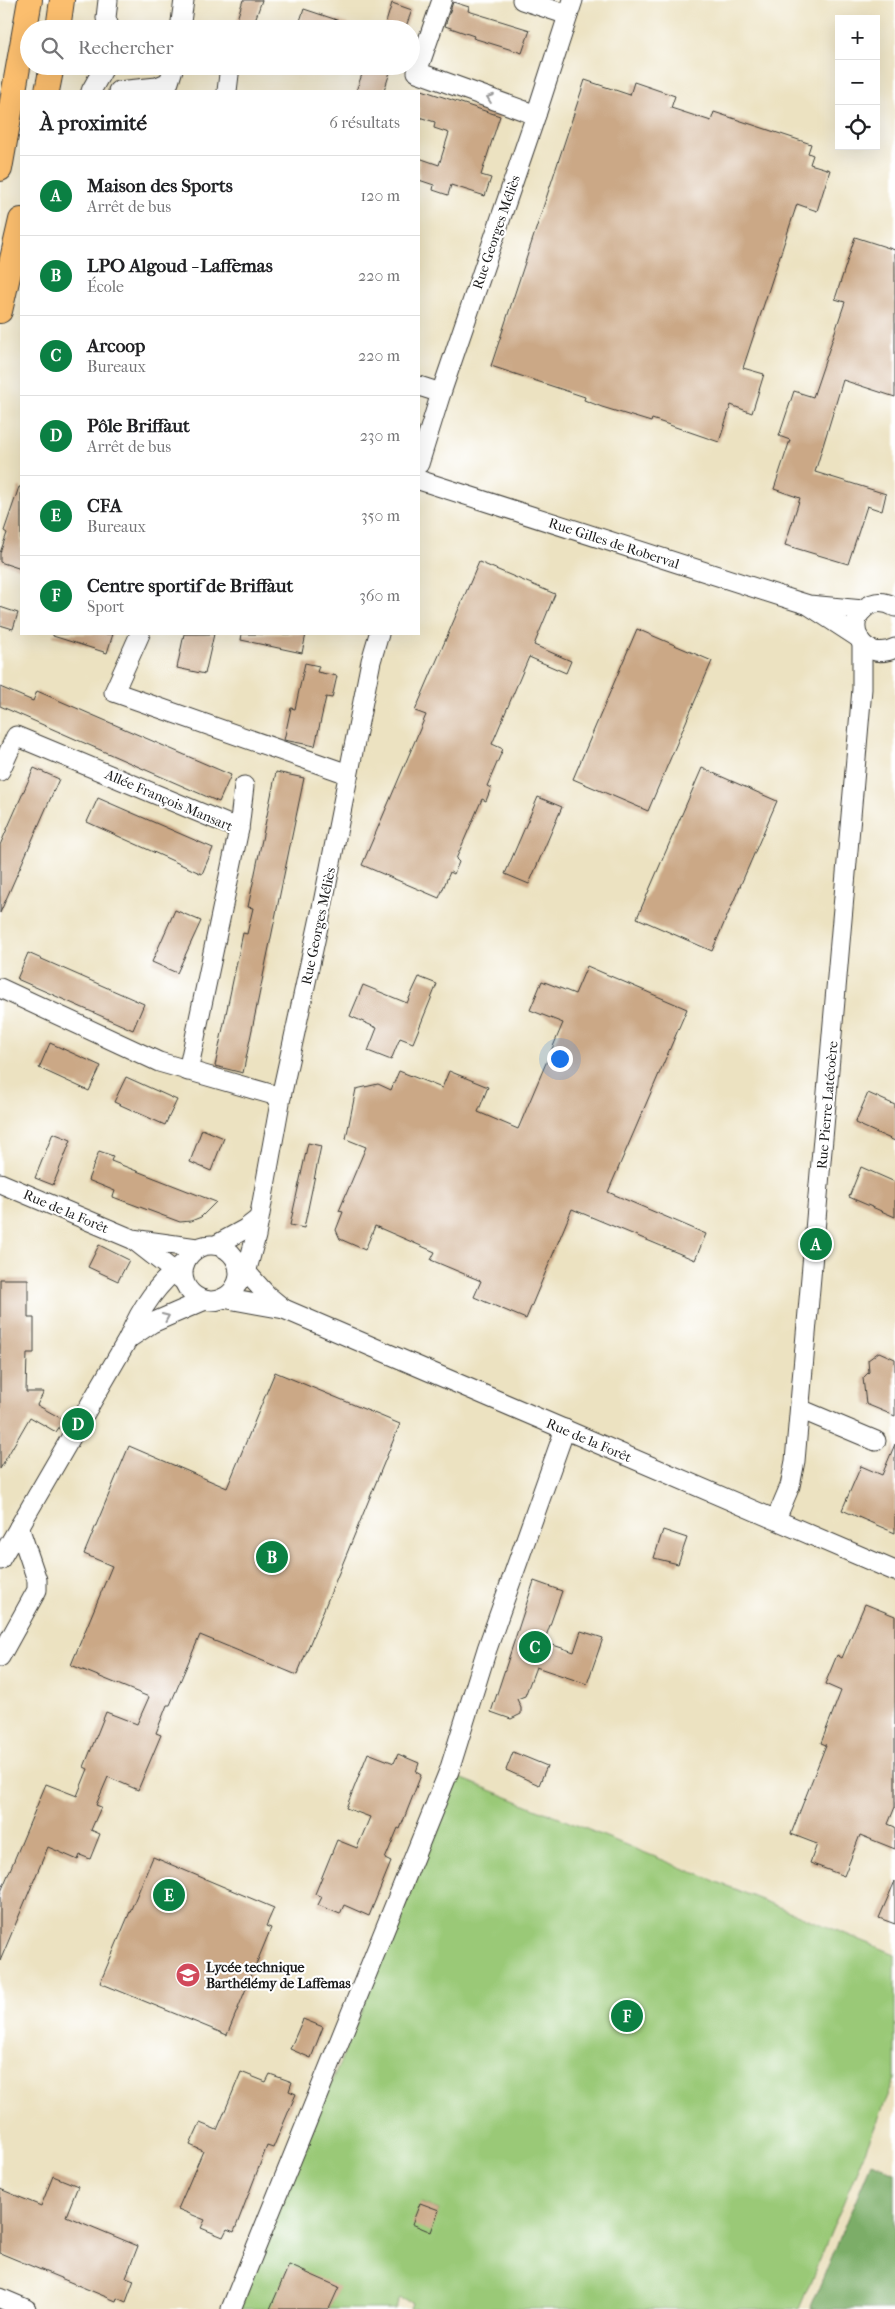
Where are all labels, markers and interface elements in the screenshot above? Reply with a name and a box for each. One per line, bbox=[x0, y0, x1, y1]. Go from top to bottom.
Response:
map controls bbox=[835, 15, 880, 150]
button: + bbox=[835, 15, 880, 60]
search box bbox=[20, 20, 420, 75]
icon: search bbox=[38, 34, 66, 62]
text: Rechercher bbox=[78, 37, 174, 59]
button: − bbox=[835, 60, 880, 105]
one-way arrow bbox=[487, 94, 495, 104]
button: locate bbox=[835, 105, 880, 150]
text: À proximité bbox=[40, 111, 147, 135]
text: 6 résultats bbox=[329, 113, 400, 132]
street label: Rue Georges Méliès bbox=[469, 173, 524, 291]
text: Maison des Sports bbox=[87, 175, 233, 197]
text: A bbox=[51, 186, 61, 205]
text: 120 m bbox=[361, 186, 400, 205]
text: Arrêt de bus bbox=[87, 197, 171, 216]
text: LPO Algoud - Laffemas bbox=[87, 255, 273, 277]
text: B bbox=[51, 266, 61, 285]
text: 220 m bbox=[358, 266, 400, 285]
text: École bbox=[87, 277, 124, 296]
text: Arcoop bbox=[87, 335, 145, 357]
text: C bbox=[51, 346, 61, 365]
text: 220 m bbox=[358, 346, 400, 365]
text: Bureaux bbox=[87, 357, 146, 376]
text: Pôle Briffaut bbox=[87, 415, 190, 437]
text: D bbox=[50, 426, 62, 445]
text: 230 m bbox=[360, 426, 400, 445]
text: Arrêt de bus bbox=[87, 437, 171, 456]
text: CFA bbox=[87, 495, 122, 517]
text: E bbox=[51, 506, 61, 525]
text: 350 m bbox=[361, 506, 400, 525]
street label: Rue Gilles de Roberval bbox=[546, 514, 681, 573]
text: Bureaux bbox=[87, 517, 146, 536]
text: Centre sportif de Briffaut bbox=[87, 575, 293, 597]
text: F bbox=[52, 586, 60, 605]
text: 360 m bbox=[359, 586, 400, 605]
text: Sport bbox=[87, 597, 125, 616]
street label: Allée François Mansart bbox=[101, 765, 235, 835]
street label: Rue Georges Méliès bbox=[298, 866, 339, 986]
street label: Rue Pierre Latécoère bbox=[813, 1040, 842, 1170]
your location bbox=[547, 1046, 573, 1072]
street label: Rue de la Forêt bbox=[21, 1186, 111, 1237]
pin: A bbox=[800, 1225, 832, 1263]
one-way arrow bbox=[161, 1313, 170, 1324]
pin: D bbox=[62, 1405, 94, 1443]
street label: Rue de la Forêt bbox=[544, 1415, 634, 1466]
pin: B bbox=[256, 1538, 288, 1576]
pin: C bbox=[519, 1628, 551, 1666]
pin: E bbox=[153, 1876, 185, 1914]
place label: Lycée technique Barthélémy de Laffemas bbox=[206, 1959, 351, 1992]
school or university icon: Lycée technique Barthélémy de Laffemas bbox=[175, 1962, 201, 1988]
pin: F bbox=[611, 1997, 643, 2035]

